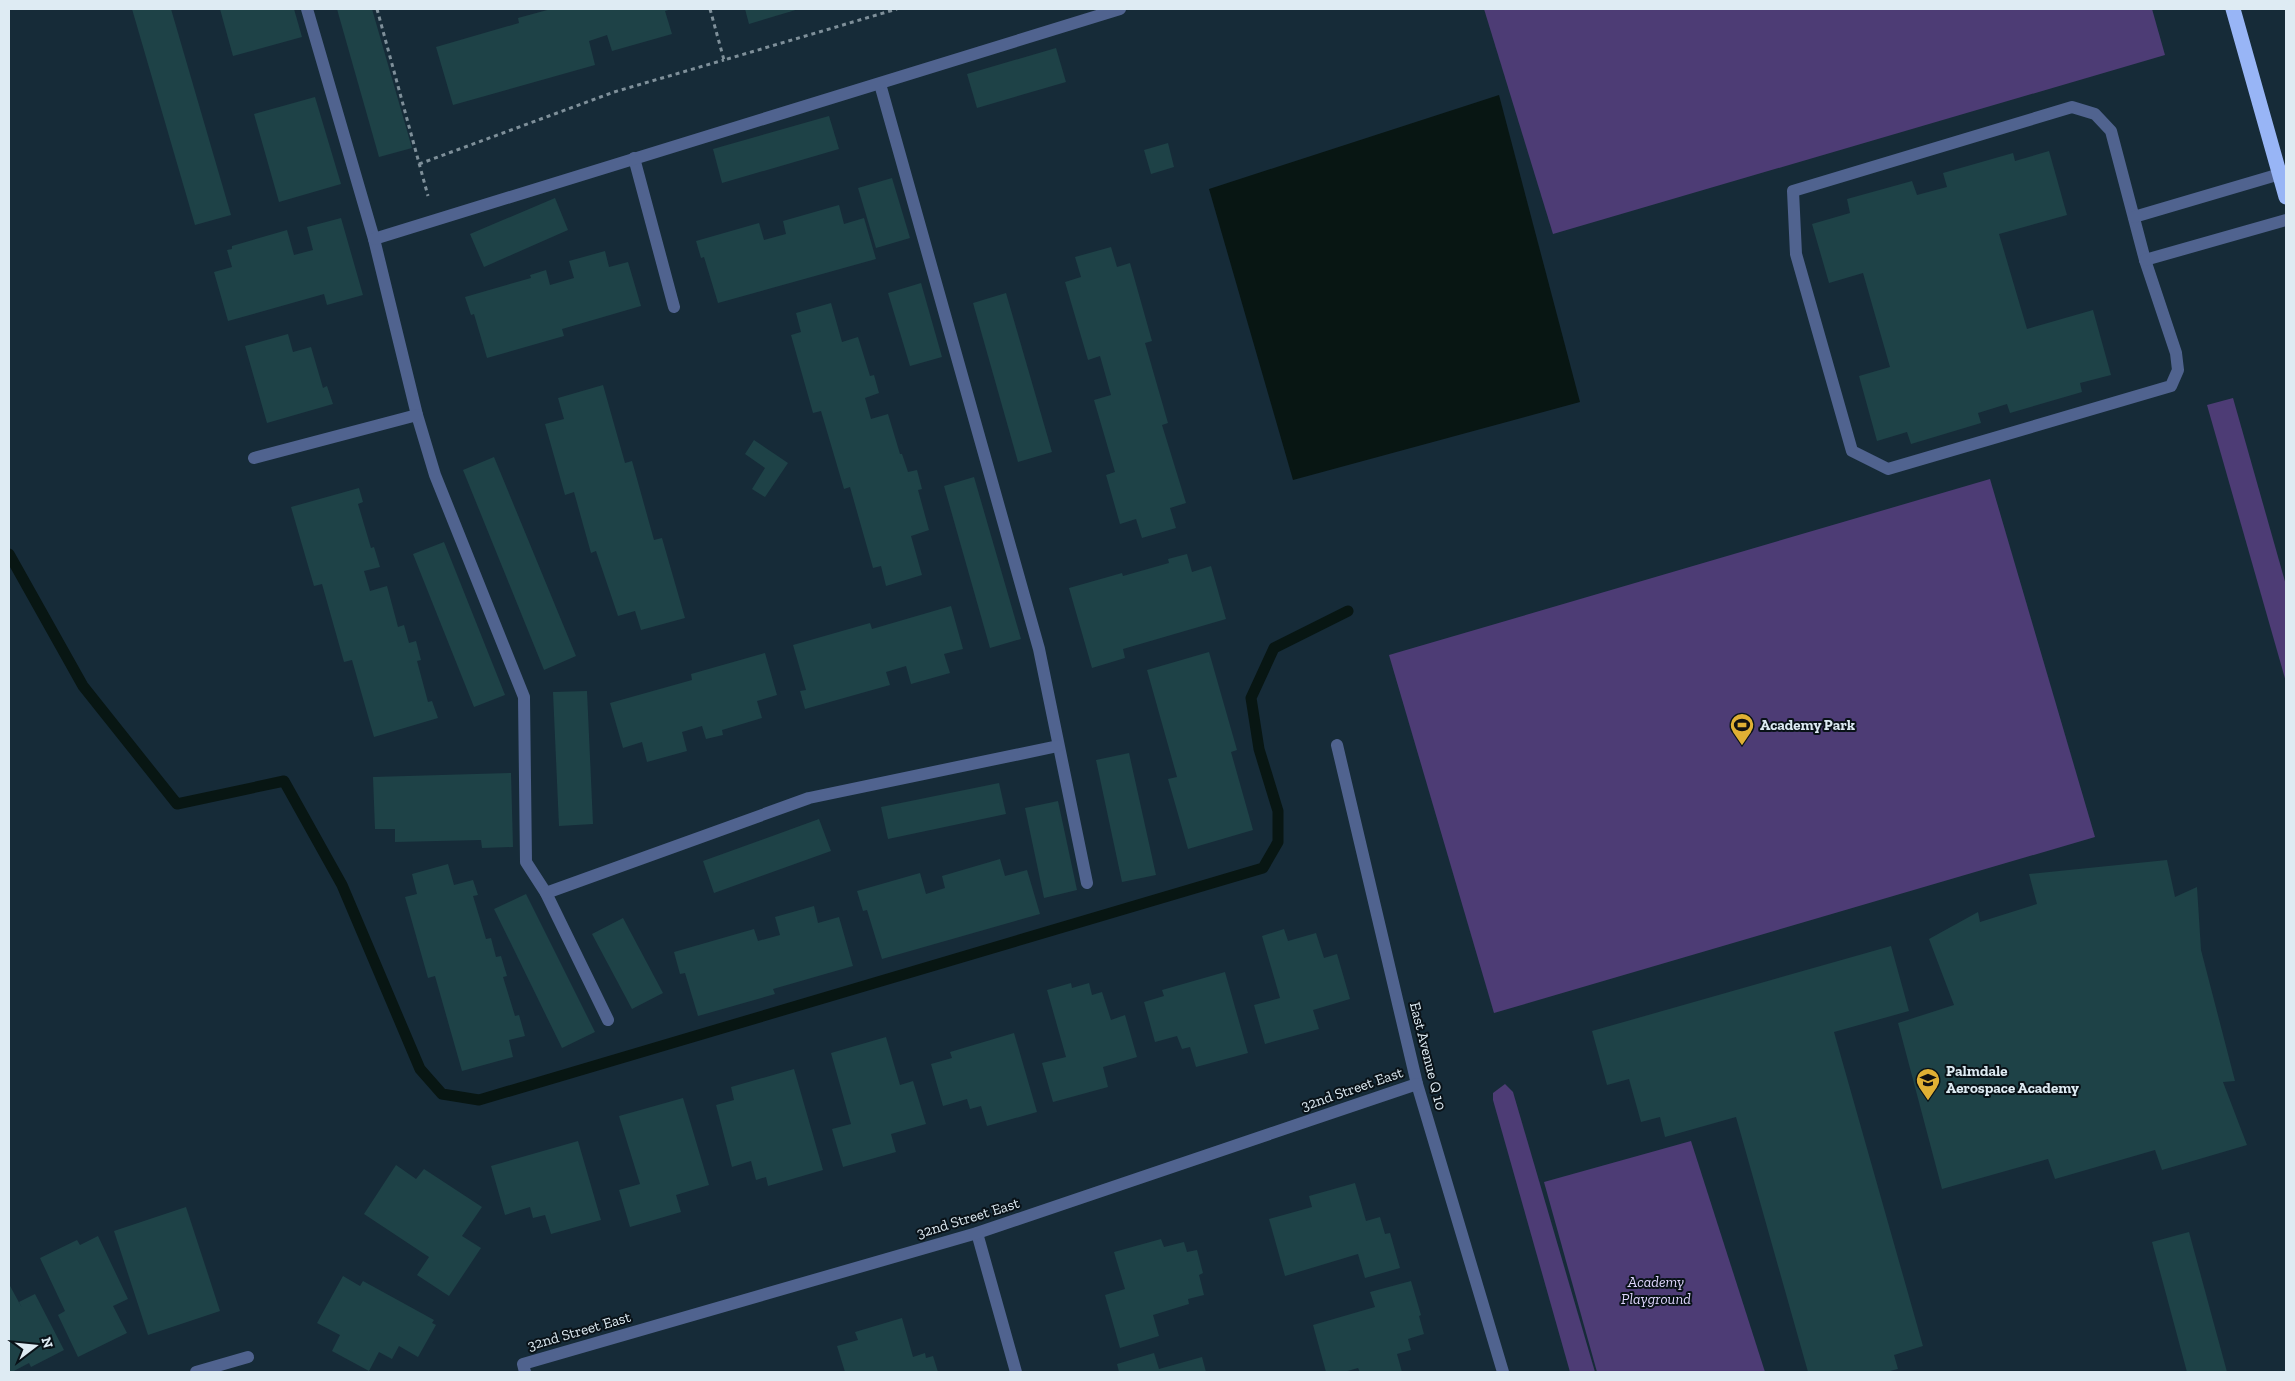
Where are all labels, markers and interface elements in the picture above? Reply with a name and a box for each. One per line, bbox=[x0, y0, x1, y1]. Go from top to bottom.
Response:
sports icon: Academy Park bbox=[1729, 712, 1755, 746]
place label: Academy Park bbox=[1760, 716, 1856, 734]
street label: East Avenue Q 10 bbox=[1406, 1000, 1450, 1112]
place label: Palmdale Aerospace Academy bbox=[1946, 1062, 2079, 1097]
street label: 32nd Street East bbox=[1299, 1063, 1406, 1115]
school or university icon: Palmdale Aerospace Academy bbox=[1915, 1067, 1941, 1101]
street label: 32nd Street East bbox=[914, 1194, 1022, 1242]
park label: Academy Playground bbox=[1621, 1273, 1691, 1308]
street label: 32nd Street East bbox=[525, 1308, 633, 1354]
north arrow bbox=[10, 1321, 60, 1371]
text: N bbox=[37, 1335, 57, 1350]

